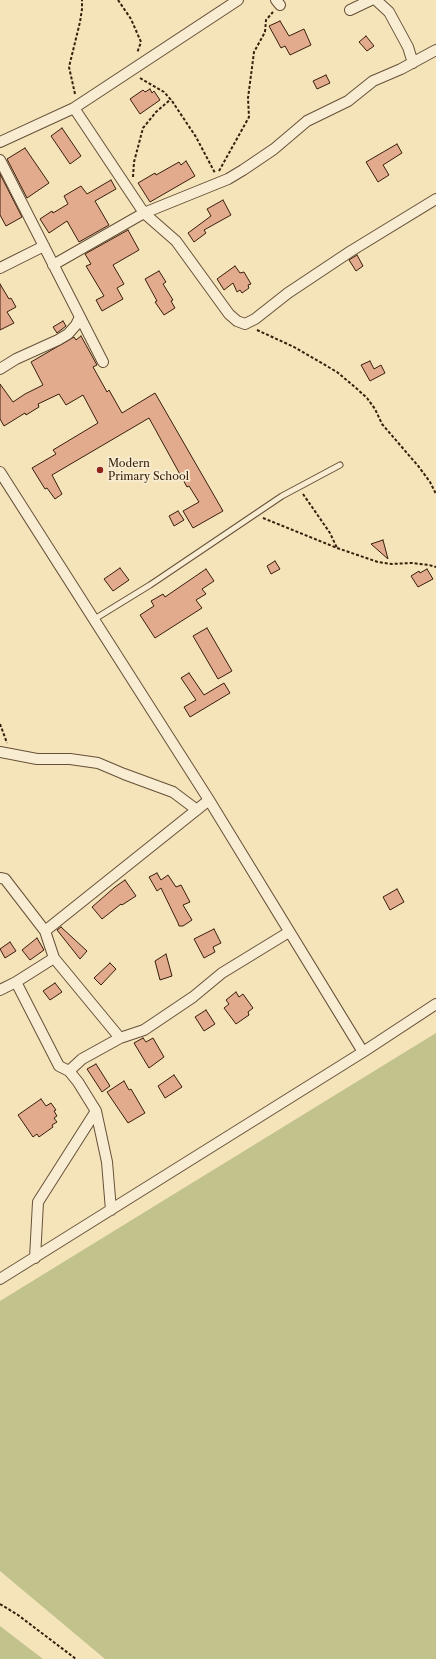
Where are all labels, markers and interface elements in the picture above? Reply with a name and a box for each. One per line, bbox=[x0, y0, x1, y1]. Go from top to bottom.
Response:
place label: Modern Primary School bbox=[108, 457, 189, 483]
marker: Modern Primary School bbox=[95, 465, 105, 475]

